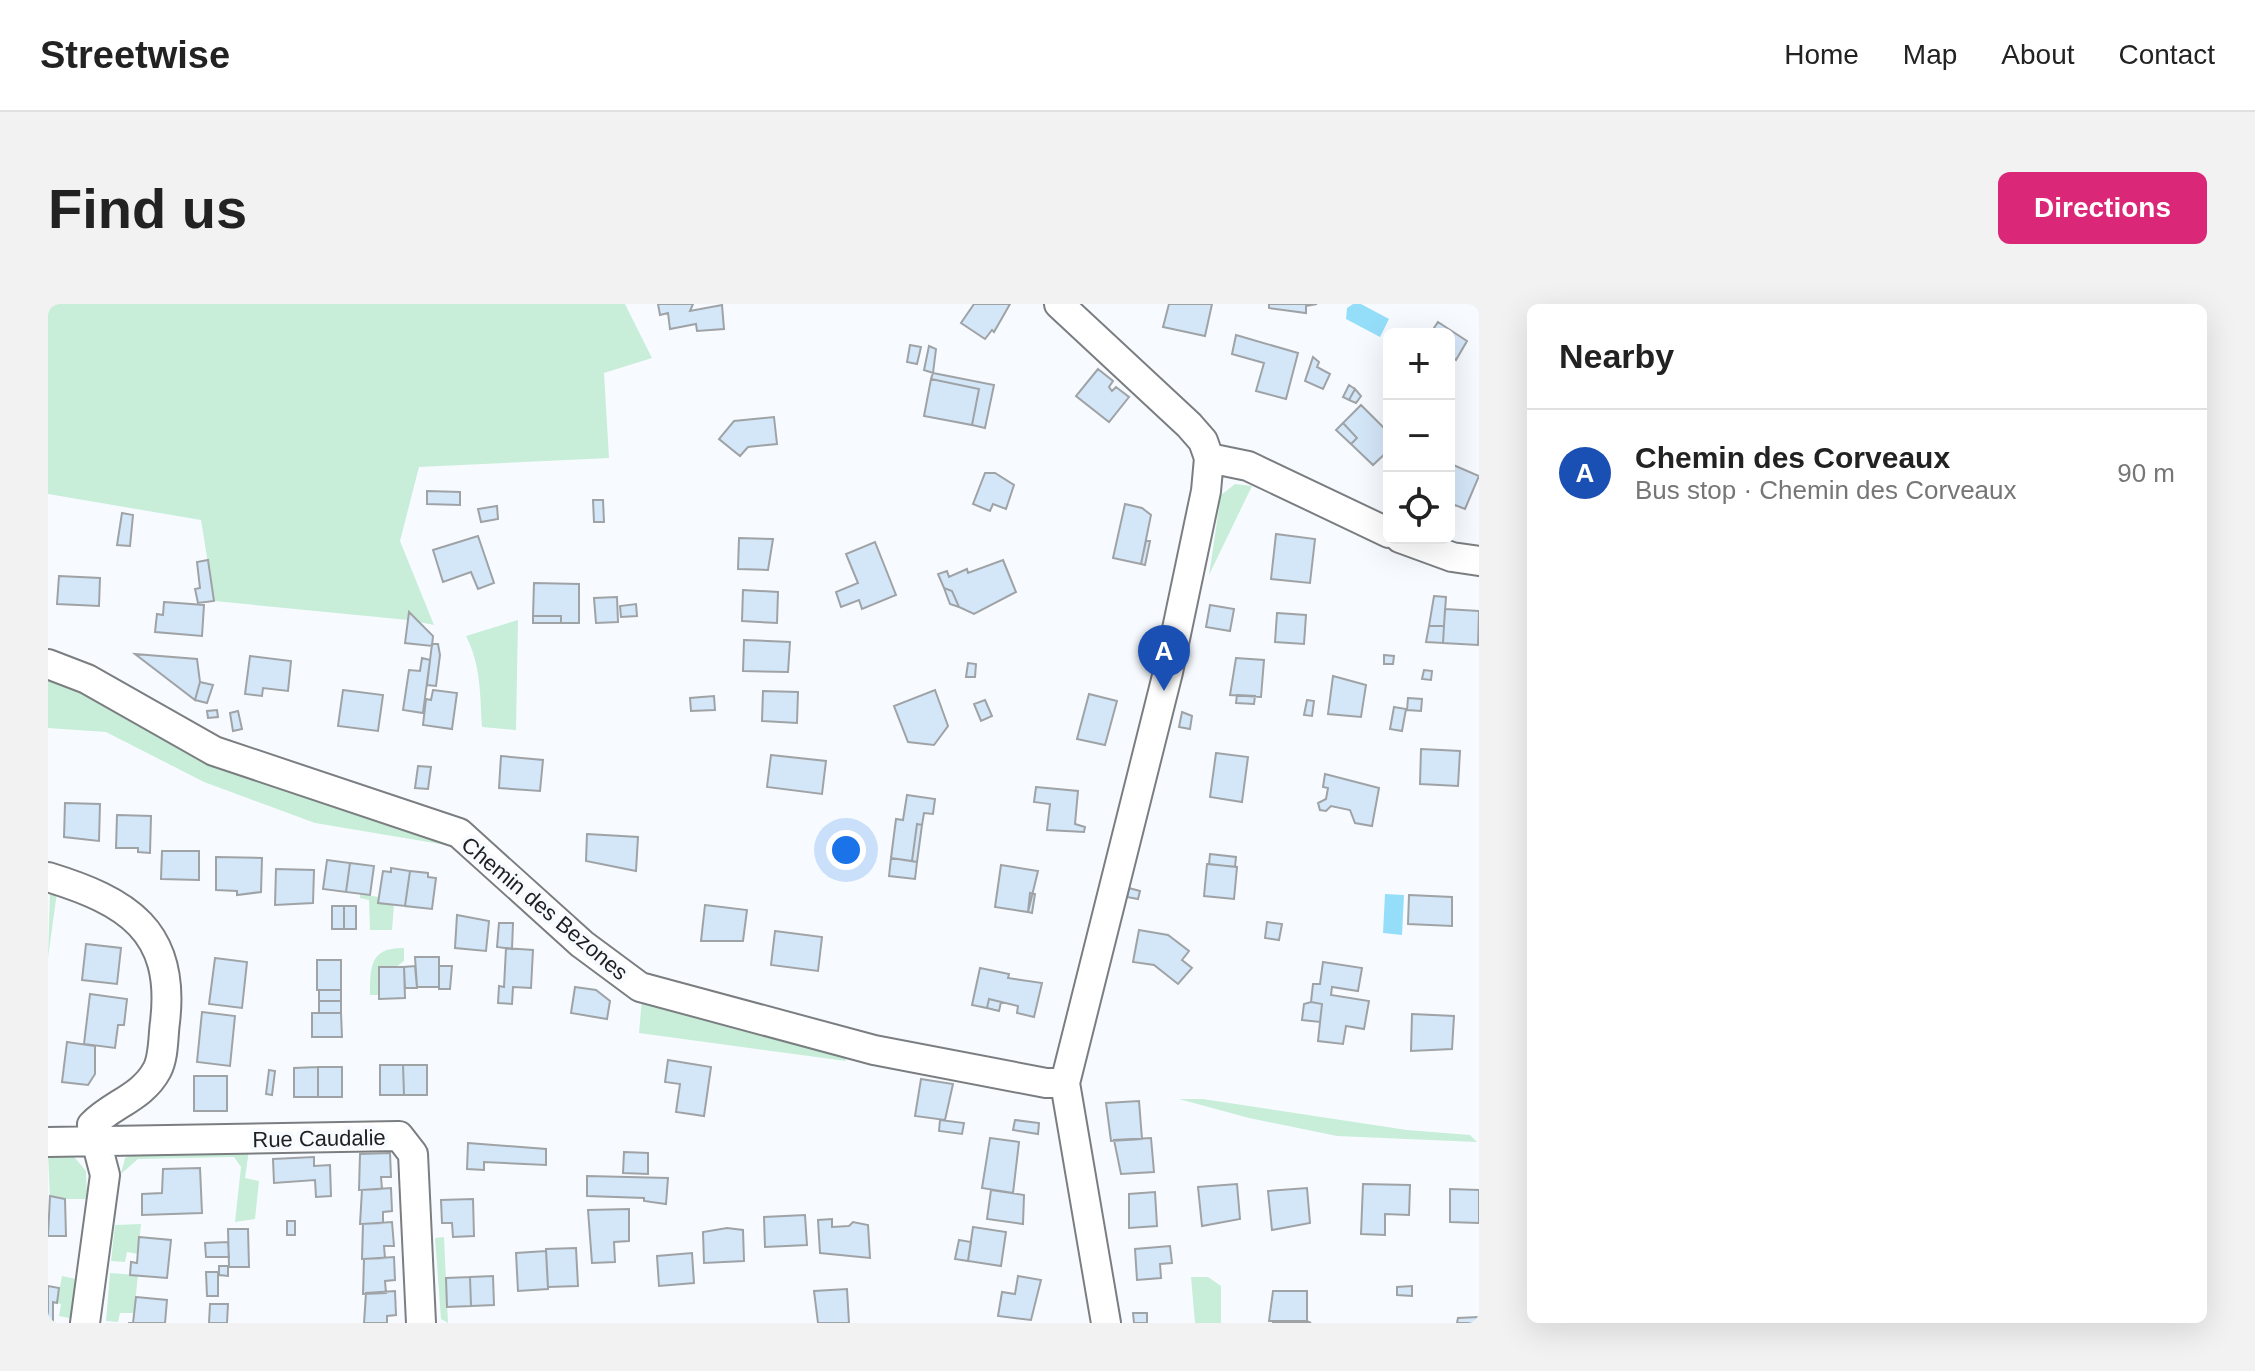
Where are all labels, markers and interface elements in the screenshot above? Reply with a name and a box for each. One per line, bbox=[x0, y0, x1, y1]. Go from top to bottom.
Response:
text: Streetwise bbox=[40, 34, 230, 76]
text: Home bbox=[1784, 39, 1859, 70]
text: Map bbox=[1903, 39, 1957, 70]
text: About bbox=[2001, 39, 2075, 70]
text: Contact bbox=[2119, 39, 2215, 70]
button: Directions bbox=[1998, 172, 2207, 244]
text: Find us bbox=[48, 177, 247, 240]
map controls bbox=[1383, 328, 1455, 544]
button: + bbox=[1383, 328, 1455, 400]
text: Nearby bbox=[1559, 337, 1674, 375]
button: − bbox=[1383, 400, 1455, 472]
text: Chemin des Corveaux bbox=[1635, 441, 1950, 474]
text: A bbox=[1576, 458, 1594, 488]
text: 90 m bbox=[2117, 458, 2175, 488]
button: locate bbox=[1383, 472, 1455, 544]
text: Bus stop · Chemin des Corveaux bbox=[1635, 475, 2017, 505]
pin: A bbox=[1138, 625, 1190, 691]
your location bbox=[826, 830, 866, 870]
street label: Chemin des Bezones bbox=[457, 832, 633, 985]
street label: Rue Caudalie bbox=[252, 1125, 386, 1152]

